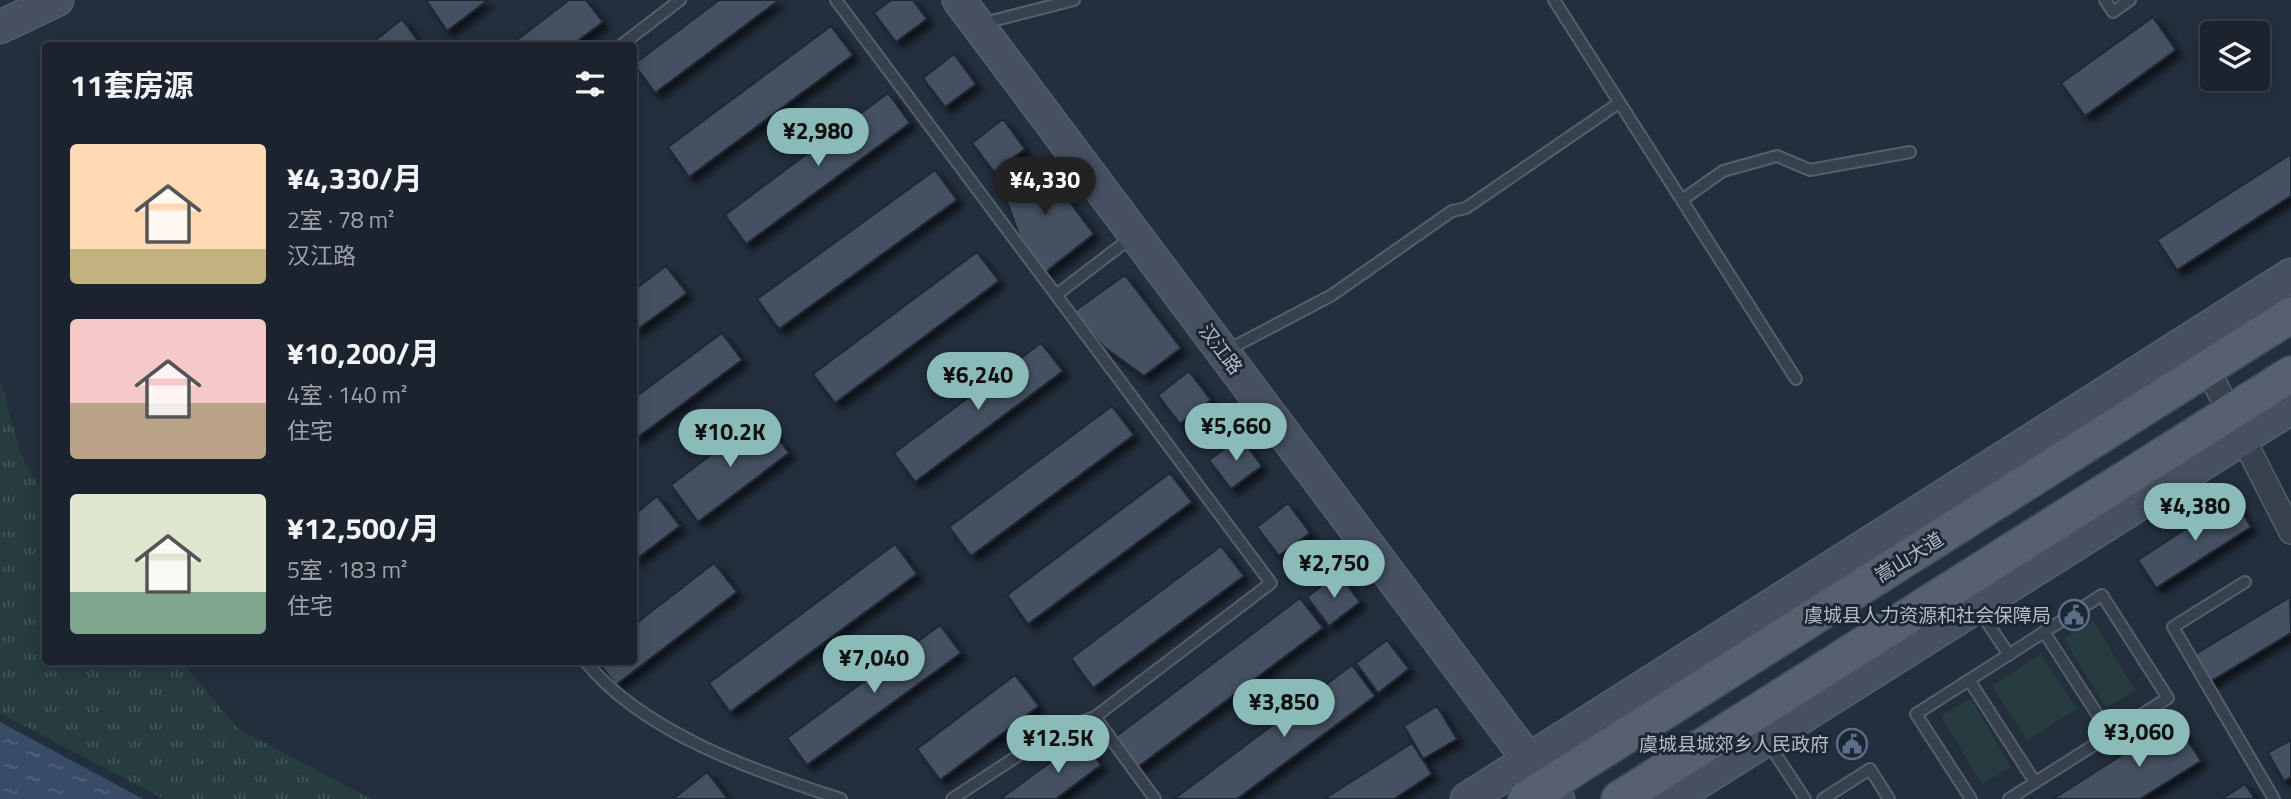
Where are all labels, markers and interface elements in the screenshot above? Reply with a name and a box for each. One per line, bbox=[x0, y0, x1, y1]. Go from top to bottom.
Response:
map controls bbox=[2200, 21, 2270, 91]
button: layers bbox=[2200, 21, 2270, 91]
text: 11套房源 bbox=[70, 62, 194, 108]
icon: filters bbox=[571, 65, 609, 103]
pin: ¥2,980 bbox=[761, 108, 875, 168]
text: ¥2,980 bbox=[783, 113, 853, 148]
text: ¥4,330/月 bbox=[287, 155, 423, 201]
pin: ¥4,330 bbox=[988, 158, 1102, 217]
text: ¥4,330 bbox=[1010, 162, 1080, 197]
icon: home bbox=[126, 172, 210, 256]
text: 2室 · 78 m² bbox=[287, 202, 394, 237]
text: 汉江路 bbox=[287, 238, 356, 273]
street label: 汉江路 bbox=[1193, 317, 1250, 380]
text: ¥10,200/月 bbox=[287, 330, 440, 376]
icon: home bbox=[126, 347, 210, 431]
pin: ¥6,240 bbox=[921, 352, 1035, 412]
text: ¥6,240 bbox=[943, 357, 1013, 392]
text: 4室 · 140 m² bbox=[287, 377, 407, 412]
pin: ¥5,660 bbox=[1179, 404, 1293, 463]
text: ¥5,660 bbox=[1201, 408, 1271, 443]
pin: ¥10.2K bbox=[673, 410, 787, 469]
text: 住宅 bbox=[287, 413, 333, 448]
text: ¥10.2K bbox=[694, 414, 766, 449]
pin: ¥4,380 bbox=[2138, 484, 2252, 543]
text: ¥4,380 bbox=[2160, 488, 2230, 523]
text: ¥12,500/月 bbox=[287, 505, 440, 551]
icon: home bbox=[126, 522, 210, 606]
street label: 嵩山大道 bbox=[1869, 524, 1949, 589]
pin: ¥2,750 bbox=[1277, 540, 1391, 600]
text: ¥2,750 bbox=[1299, 545, 1369, 580]
text: 5室 · 183 m² bbox=[287, 552, 407, 587]
text: 住宅 bbox=[287, 588, 333, 623]
public building icon: 虞城县人力资源和社会保障局 bbox=[2057, 598, 2091, 632]
place label: 虞城县人力资源和社会保障局 bbox=[1804, 600, 2051, 629]
pin: ¥7,040 bbox=[817, 636, 931, 695]
text: ¥7,040 bbox=[839, 640, 909, 675]
pin: ¥3,850 bbox=[1227, 680, 1341, 739]
text: ¥3,850 bbox=[1249, 684, 1319, 719]
pin: ¥3,060 bbox=[2082, 710, 2196, 769]
text: ¥3,060 bbox=[2104, 714, 2174, 749]
pin: ¥12.5K bbox=[1001, 716, 1115, 775]
text: ¥12.5K bbox=[1022, 720, 1094, 755]
public building icon: 虞城县城郊乡人民政府 bbox=[1835, 727, 1869, 761]
place label: 虞城县城郊乡人民政府 bbox=[1639, 729, 1829, 758]

